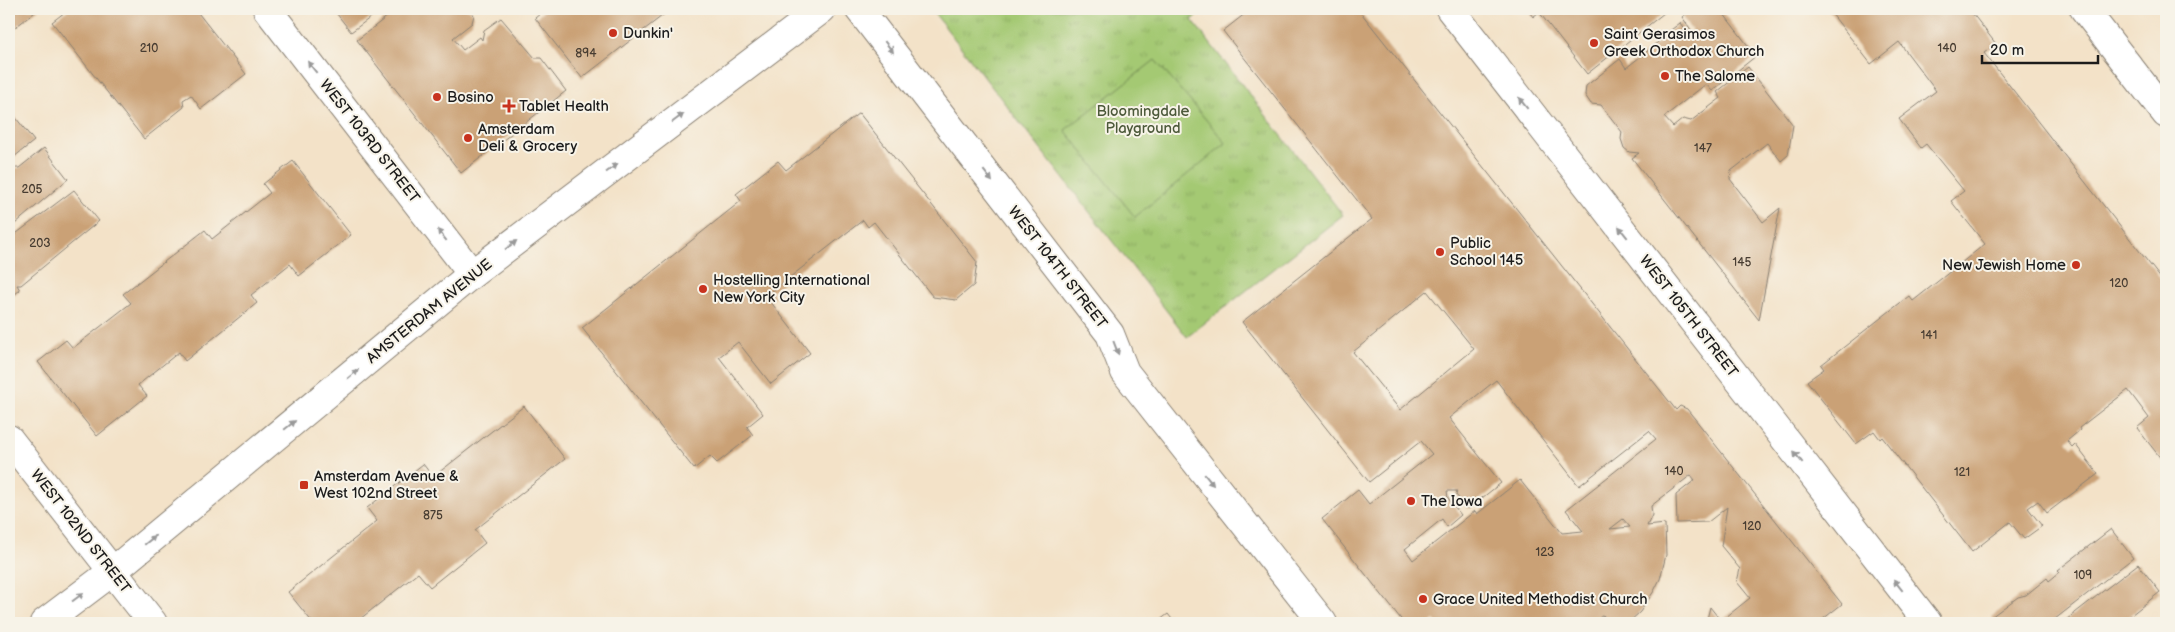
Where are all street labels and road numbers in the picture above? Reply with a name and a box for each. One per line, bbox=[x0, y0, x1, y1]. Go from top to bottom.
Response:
street label: WEST 103RD STREET bbox=[315, 76, 424, 207]
street label: WEST 104TH STREET bbox=[1004, 202, 1111, 332]
street label: WEST 105TH STREET bbox=[1635, 251, 1742, 381]
street label: AMSTERDAM AVENUE bbox=[363, 255, 496, 368]
street label: WEST 102ND STREET bbox=[26, 466, 135, 597]

